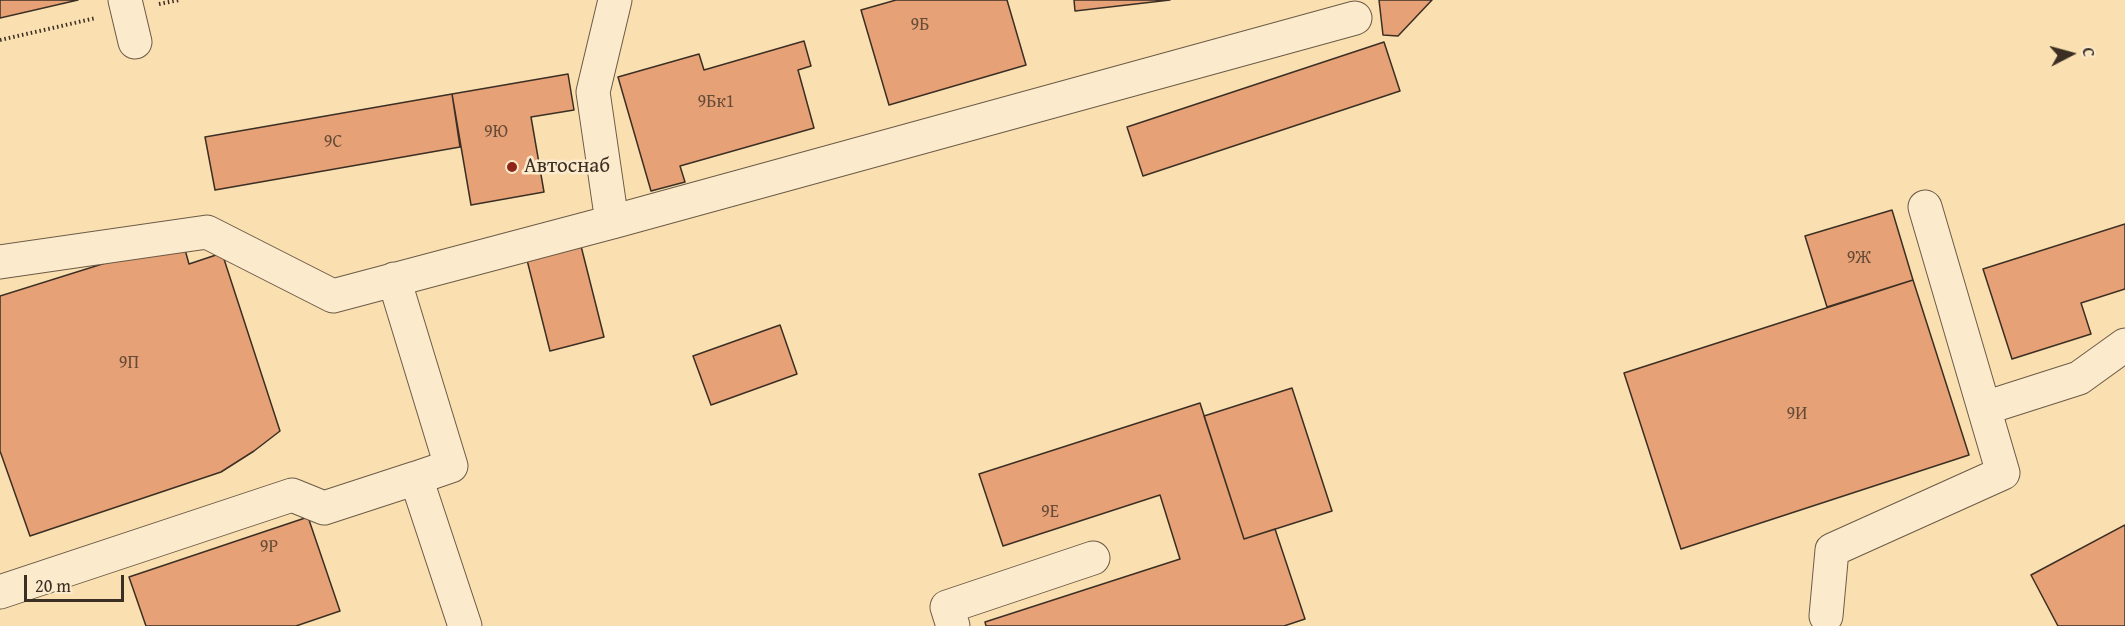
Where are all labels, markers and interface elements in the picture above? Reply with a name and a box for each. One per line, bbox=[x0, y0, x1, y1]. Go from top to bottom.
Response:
house number: 9Б bbox=[911, 14, 929, 36]
north arrow bbox=[2041, 24, 2101, 84]
text: С bbox=[2076, 46, 2101, 58]
house number: 9Бк1 bbox=[698, 91, 734, 113]
house number: 9Ю bbox=[484, 121, 508, 143]
house number: 9С bbox=[324, 131, 342, 153]
place label: Автоснаб bbox=[524, 154, 610, 180]
marker: Автоснаб bbox=[505, 160, 519, 174]
house number: 9Ж bbox=[1847, 247, 1871, 269]
house number: 9П bbox=[119, 352, 139, 374]
house number: 9И bbox=[1787, 403, 1807, 425]
house number: 9Е bbox=[1041, 501, 1059, 523]
house number: 9Р bbox=[260, 536, 278, 558]
scale bar bbox=[27, 563, 128, 601]
text: 20 m bbox=[35, 572, 71, 599]

